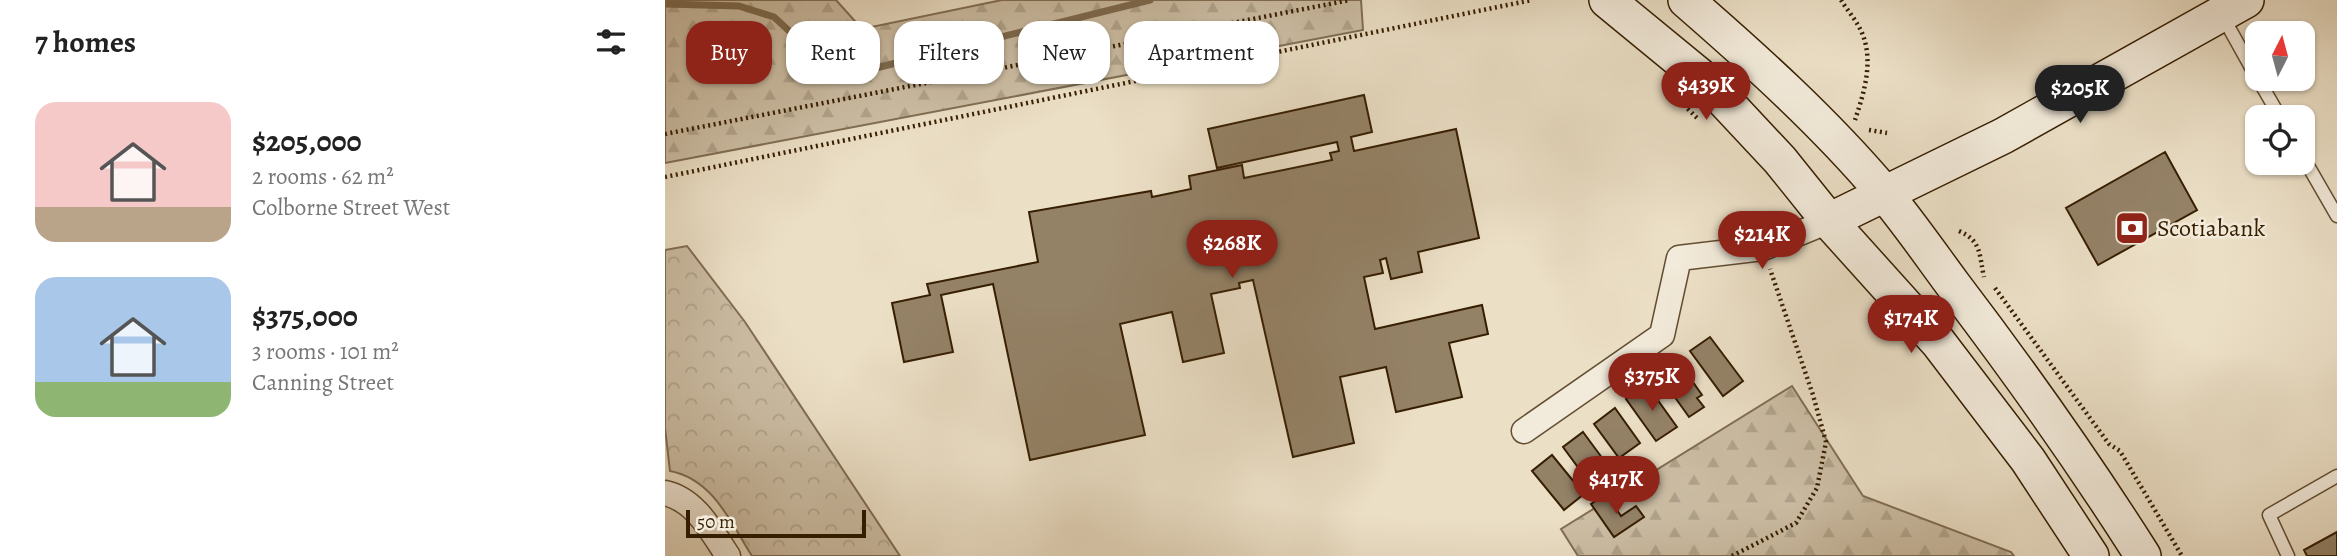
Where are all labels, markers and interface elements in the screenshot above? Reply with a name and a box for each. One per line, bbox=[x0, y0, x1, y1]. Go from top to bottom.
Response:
chip: Buy bbox=[686, 21, 772, 84]
chip: Rent bbox=[786, 21, 880, 84]
chip: Filters bbox=[894, 21, 1004, 84]
chip: New bbox=[1018, 21, 1110, 84]
chip: Apartment bbox=[1124, 21, 1279, 84]
north arrow bbox=[2245, 21, 2315, 91]
map controls bbox=[2245, 21, 2315, 175]
text: 7 homes bbox=[35, 22, 136, 62]
icon: filters bbox=[592, 23, 630, 61]
pin: $439K bbox=[1657, 62, 1755, 122]
pin: $205K bbox=[2031, 66, 2129, 125]
text: $439K bbox=[1677, 69, 1735, 100]
text: $205K bbox=[2051, 72, 2109, 103]
button: locate bbox=[2245, 105, 2315, 175]
text: $205,000 bbox=[252, 121, 362, 161]
icon: home bbox=[91, 130, 175, 214]
text: 2 rooms · 62 m² bbox=[252, 161, 394, 192]
text: Colborne Street West bbox=[252, 192, 450, 223]
bank icon: Scotiabank bbox=[2113, 209, 2151, 247]
pin: $214K bbox=[1713, 212, 1811, 271]
place label: Scotiabank bbox=[2157, 212, 2265, 244]
text: $214K bbox=[1734, 218, 1790, 249]
pin: $268K bbox=[1183, 220, 1281, 280]
text: $268K bbox=[1203, 227, 1261, 258]
text: $375,000 bbox=[252, 296, 358, 336]
pin: $174K bbox=[1862, 296, 1960, 355]
text: $174K bbox=[1884, 302, 1938, 333]
icon: home bbox=[91, 305, 175, 389]
text: 3 rooms · 101 m² bbox=[252, 336, 399, 367]
pin: $375K bbox=[1603, 354, 1701, 413]
text: $375K bbox=[1624, 360, 1680, 391]
text: Canning Street bbox=[252, 367, 394, 398]
pin: $417K bbox=[1567, 456, 1665, 516]
text: $417K bbox=[1589, 463, 1643, 494]
scale bar bbox=[686, 507, 866, 539]
text: 50 m bbox=[697, 509, 735, 535]

